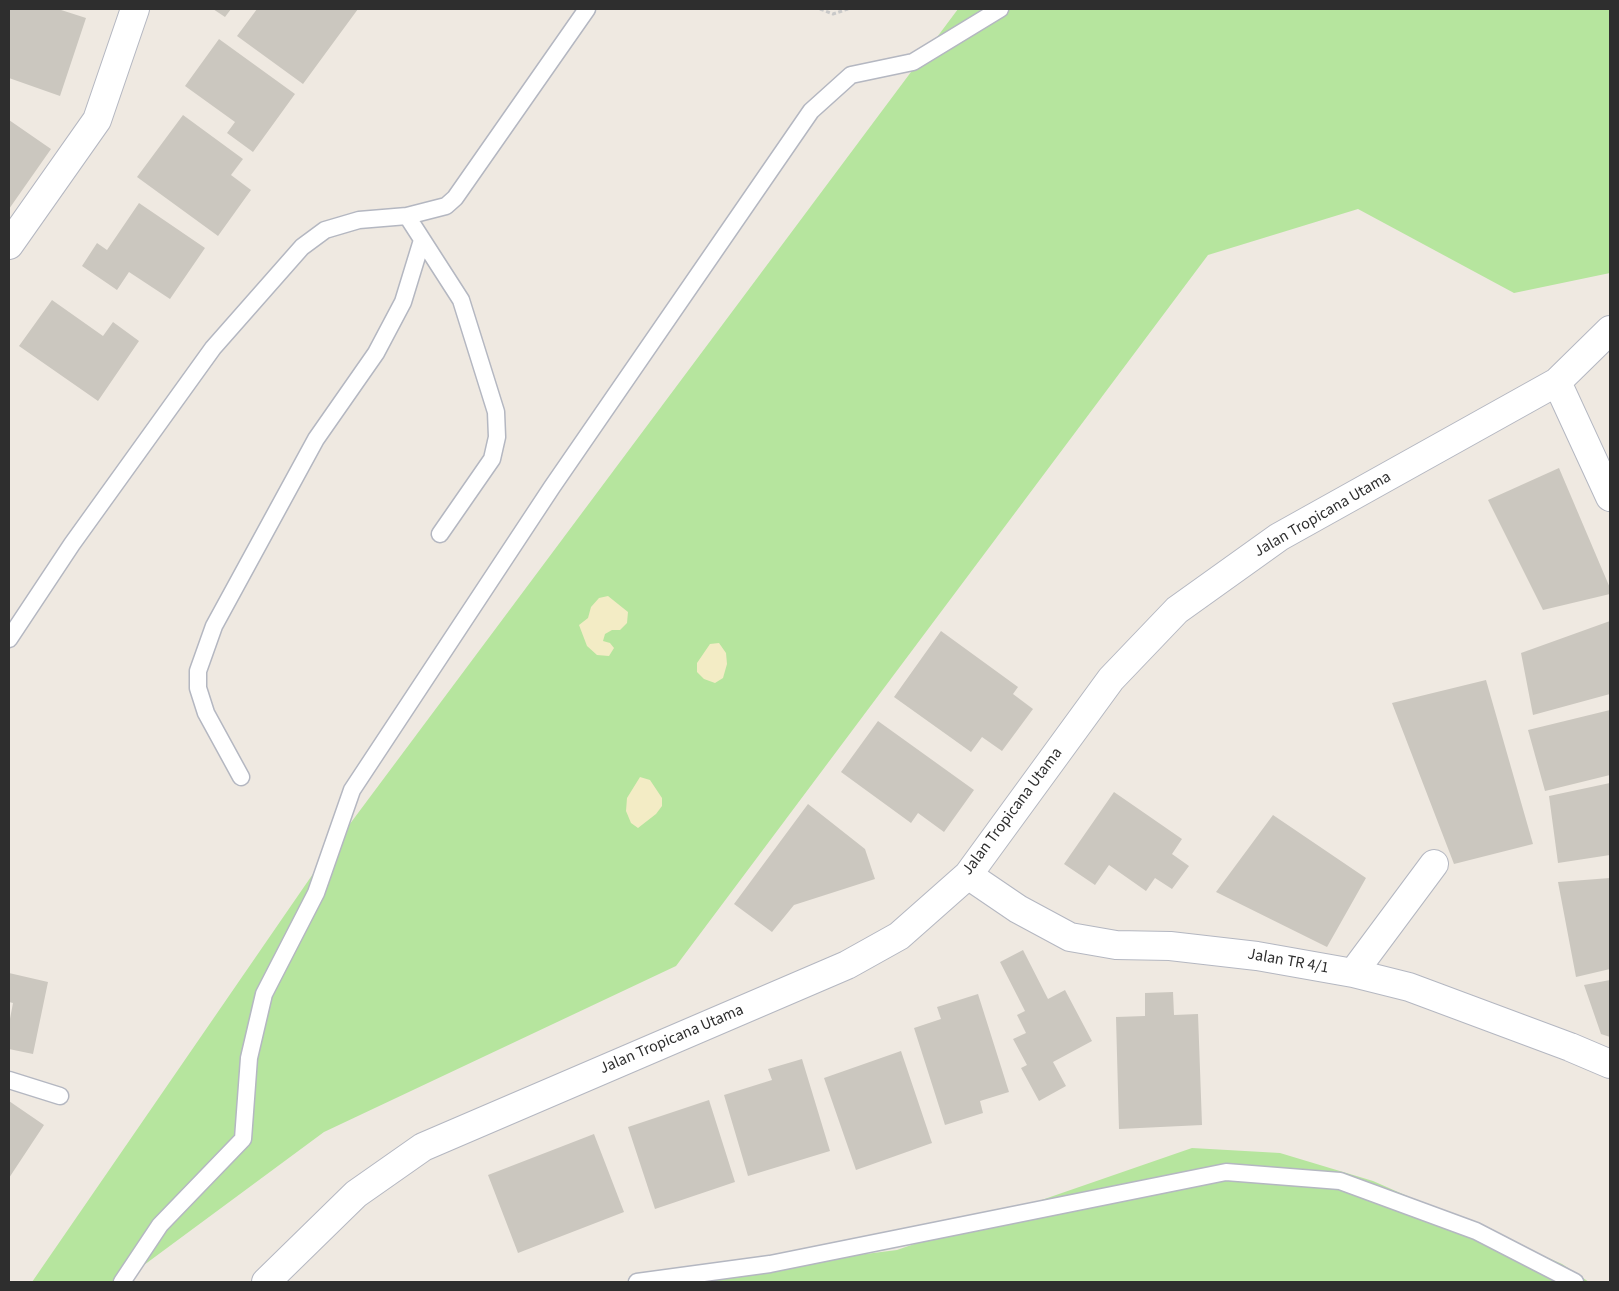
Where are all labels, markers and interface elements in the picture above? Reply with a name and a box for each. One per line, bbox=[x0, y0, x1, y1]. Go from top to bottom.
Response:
street label: Jalan Tropicana Utama bbox=[1251, 468, 1395, 562]
street label: Jalan Tropicana Utama bbox=[959, 745, 1067, 879]
street label: Jalan TR 4/1 bbox=[1246, 945, 1330, 979]
street label: Jalan Tropicana Utama bbox=[597, 1001, 747, 1079]

